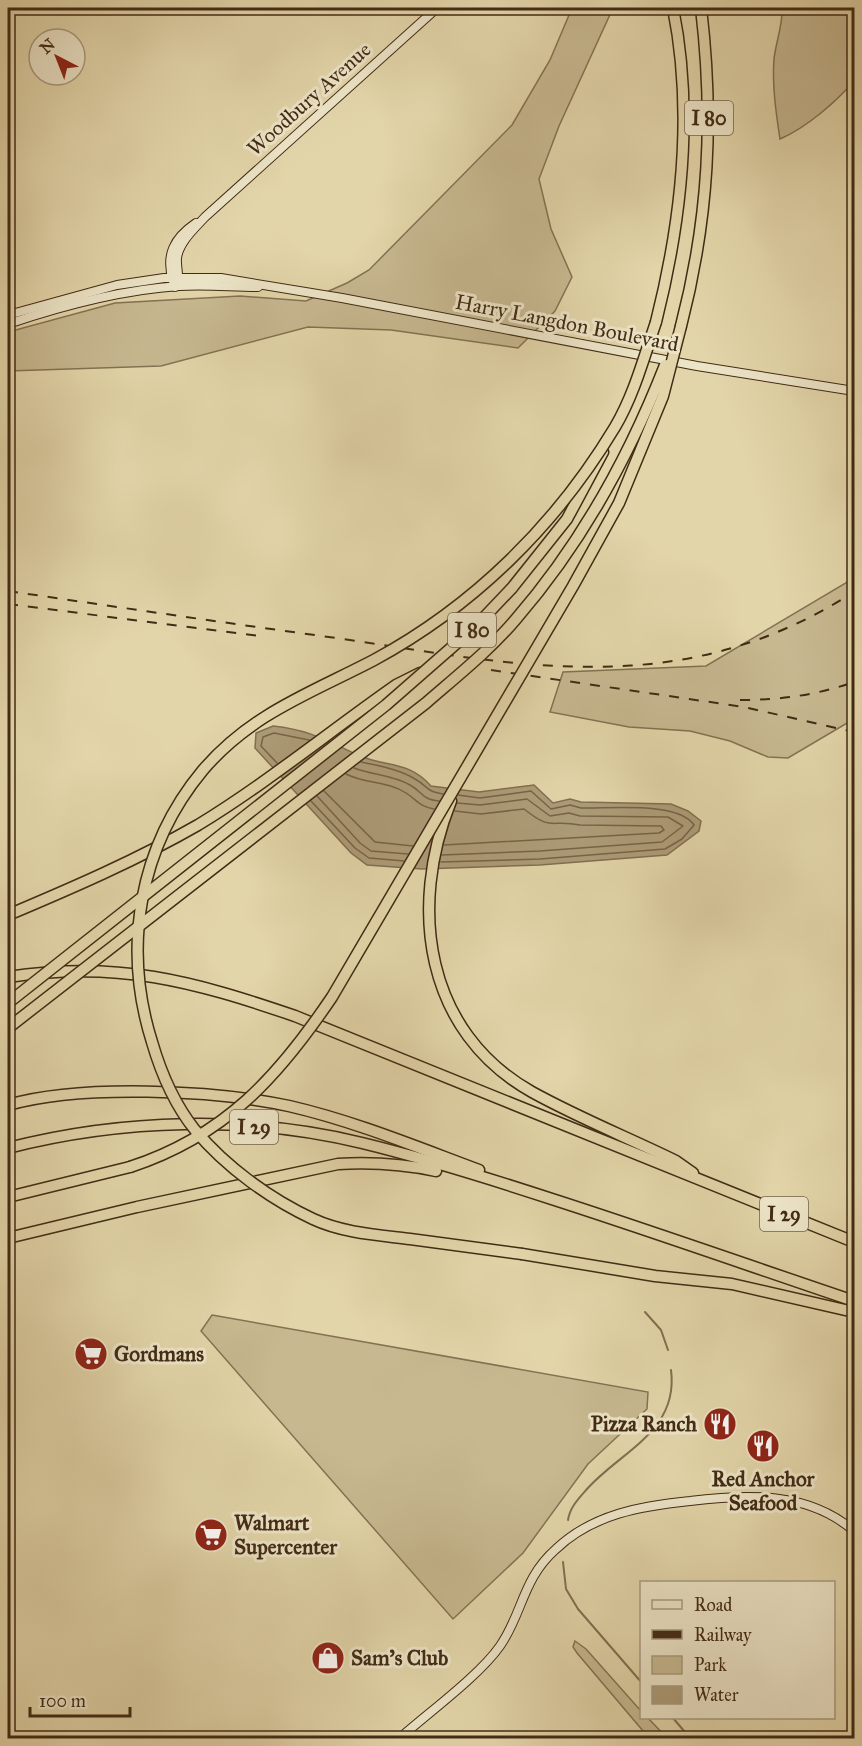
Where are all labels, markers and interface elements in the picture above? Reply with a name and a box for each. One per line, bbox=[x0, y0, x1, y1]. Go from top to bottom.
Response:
north arrow bbox=[27, 27, 87, 87]
text: N bbox=[36, 34, 59, 58]
street label: Woodbury Avenue bbox=[242, 36, 376, 161]
road number: I 80 bbox=[685, 101, 733, 135]
street label: Harry Langdon Boulevard bbox=[453, 289, 681, 358]
road number: I 80 bbox=[448, 613, 496, 647]
road number: I 29 bbox=[230, 1110, 278, 1144]
road number: I 29 bbox=[760, 1197, 808, 1231]
supermarket icon: Gordmans bbox=[73, 1336, 109, 1372]
place label: Gordmans bbox=[114, 1341, 204, 1367]
restaurant icon: Pizza Ranch bbox=[702, 1406, 738, 1442]
place label: Pizza Ranch bbox=[591, 1411, 697, 1437]
restaurant icon: Red Anchor Seafood bbox=[745, 1428, 781, 1464]
place label: Red Anchor Seafood bbox=[712, 1466, 816, 1516]
place label: Walmart Supercenter bbox=[234, 1510, 338, 1560]
supermarket icon: Walmart Supercenter bbox=[193, 1517, 229, 1553]
legend bbox=[640, 1581, 835, 1719]
text: Road bbox=[694, 1594, 732, 1616]
text: Railway bbox=[694, 1624, 752, 1646]
shop icon: Sam's Club bbox=[310, 1640, 346, 1676]
place label: Sam's Club bbox=[351, 1645, 448, 1671]
text: Park bbox=[694, 1654, 727, 1676]
scale bar bbox=[30, 1680, 130, 1718]
text: Water bbox=[694, 1684, 739, 1706]
text: 100 m bbox=[39, 1690, 86, 1712]

